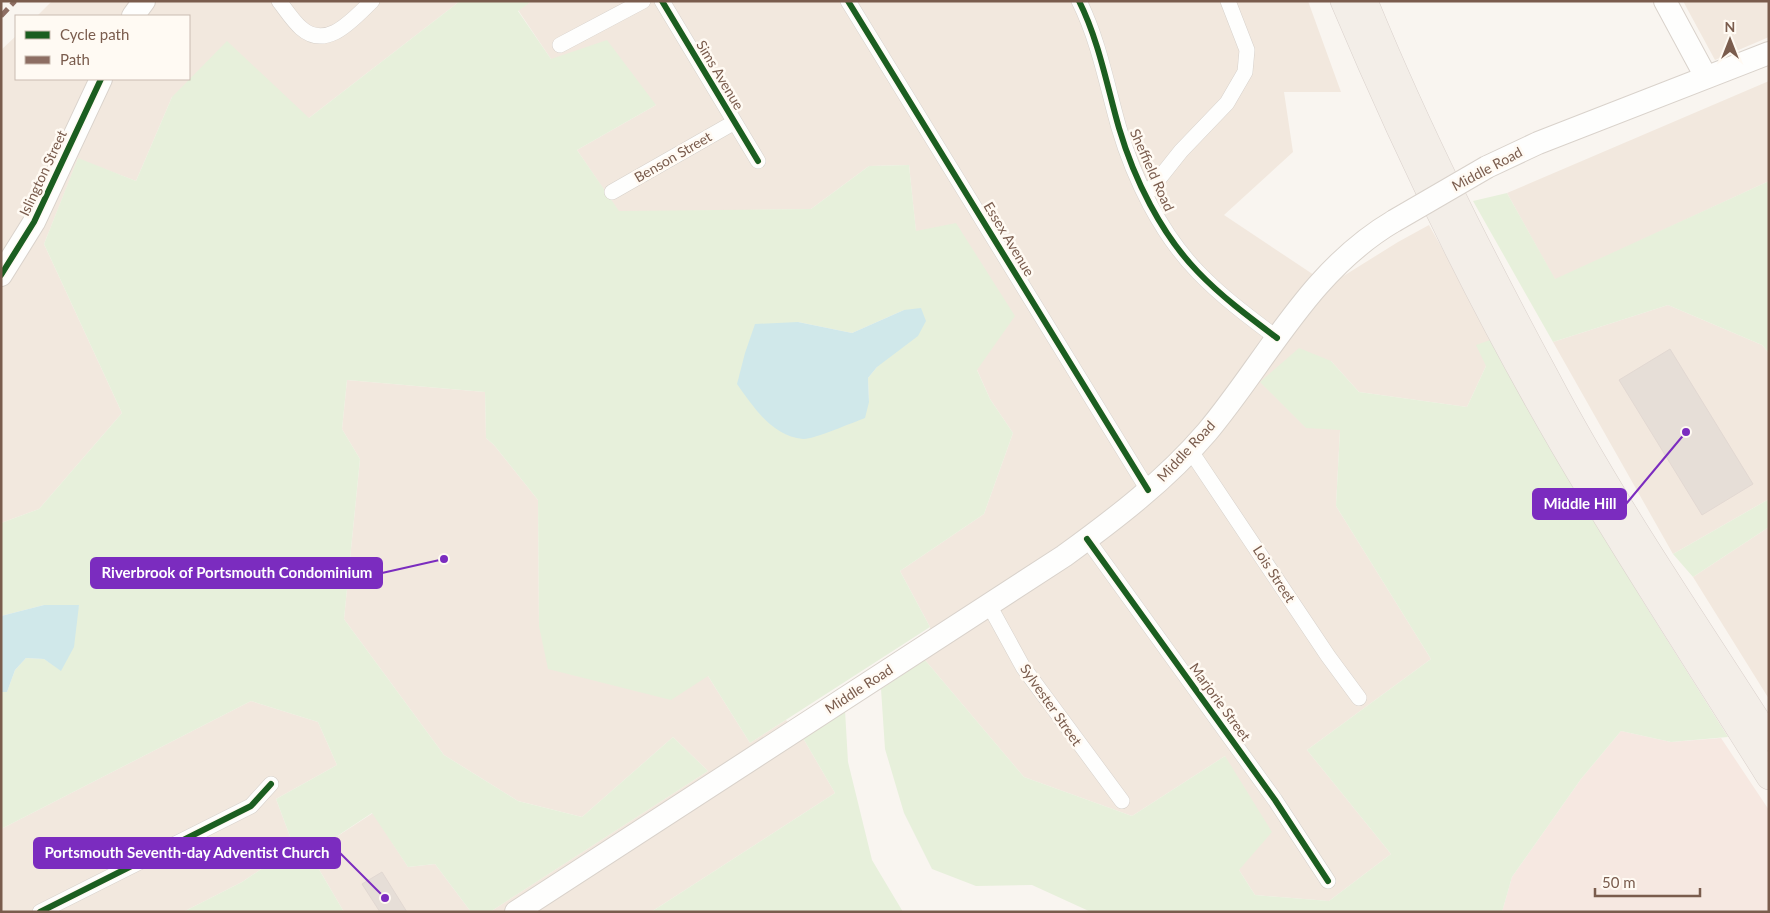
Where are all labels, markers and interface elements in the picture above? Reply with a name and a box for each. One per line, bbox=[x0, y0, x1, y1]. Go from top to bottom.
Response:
legend bbox=[15, 15, 190, 80]
north arrow bbox=[1705, 15, 1755, 65]
text: N bbox=[1725, 18, 1735, 35]
text: Cycle path bbox=[60, 25, 129, 43]
street label: Sims Avenue bbox=[693, 37, 748, 113]
text: Path bbox=[60, 50, 90, 68]
street label: Sheffield Road bbox=[1127, 126, 1178, 214]
street label: Islington Street bbox=[15, 127, 70, 218]
street label: Benson Street bbox=[631, 128, 714, 186]
street label: Middle Road bbox=[1449, 143, 1525, 194]
street label: Essex Avenue bbox=[981, 198, 1038, 279]
street label: Middle Road bbox=[1153, 417, 1218, 485]
callout: Middle Hill bbox=[1533, 489, 1626, 519]
text: Middle Hill bbox=[1543, 494, 1617, 512]
street label: Lois Street bbox=[1250, 542, 1299, 605]
callout: Riverbrook of Portsmouth Condominium bbox=[91, 558, 382, 588]
text: Riverbrook of Portsmouth Condominium bbox=[102, 563, 372, 581]
street label: Marjorie Street bbox=[1186, 659, 1254, 744]
street label: Middle Road bbox=[822, 660, 896, 717]
street label: Sylvester Street bbox=[1017, 661, 1086, 749]
callout: Portsmouth Seventh-day Adventist Church bbox=[34, 838, 340, 868]
text: Portsmouth Seventh-day Adventist Church bbox=[44, 843, 330, 861]
scale bar bbox=[1595, 866, 1700, 898]
text: 50 m bbox=[1602, 873, 1636, 891]

